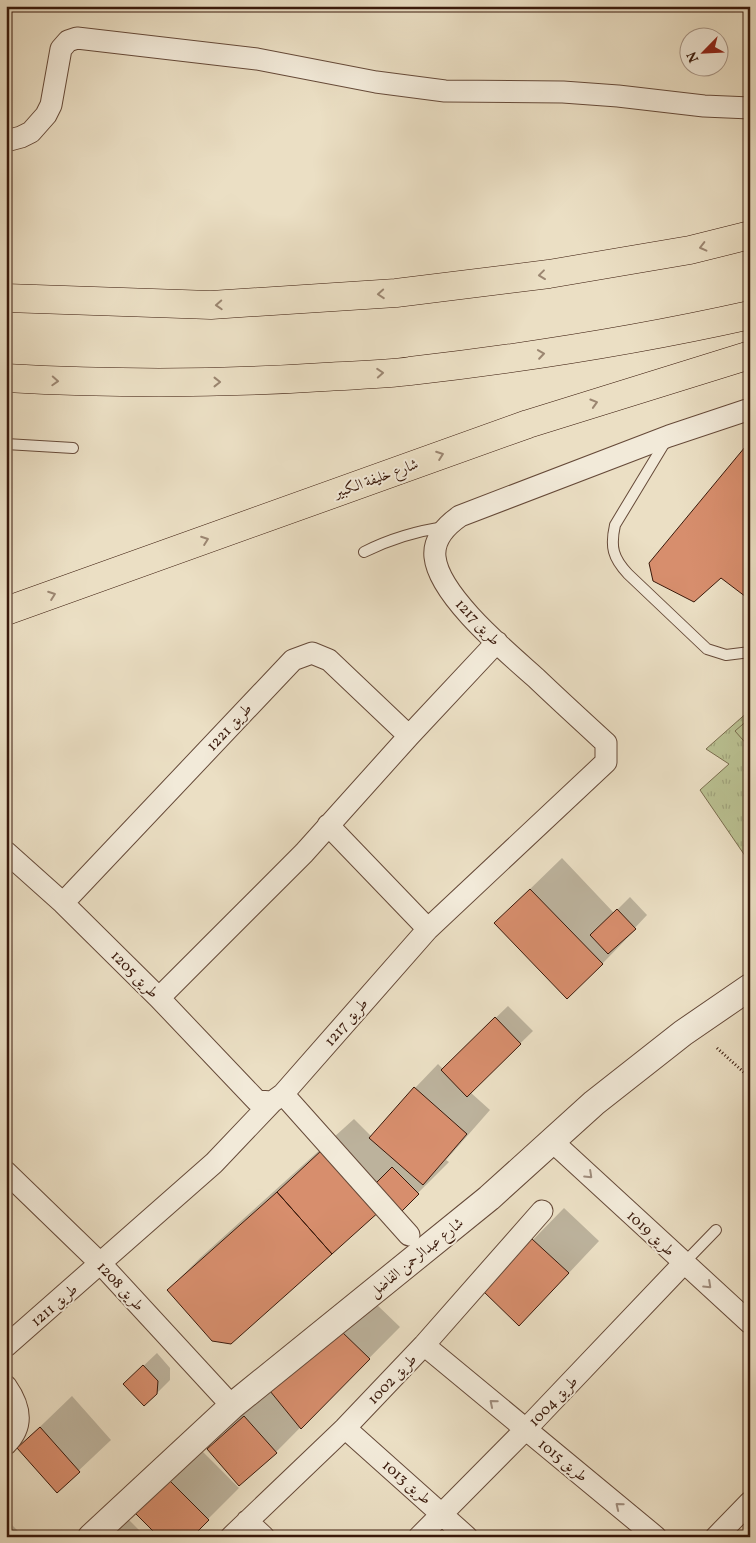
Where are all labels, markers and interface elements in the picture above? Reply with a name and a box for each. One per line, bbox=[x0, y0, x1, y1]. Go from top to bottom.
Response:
north arrow bbox=[678, 28, 728, 78]
text: N bbox=[683, 48, 704, 65]
one-way arrow bbox=[698, 241, 707, 252]
one-way arrow bbox=[538, 269, 546, 280]
one-way arrow bbox=[377, 289, 385, 300]
one-way arrow bbox=[215, 299, 223, 310]
one-way arrow bbox=[536, 349, 545, 359]
one-way arrow bbox=[376, 368, 384, 379]
one-way arrow bbox=[51, 375, 59, 386]
one-way arrow bbox=[214, 377, 222, 387]
one-way arrow bbox=[590, 399, 598, 409]
one-way arrow bbox=[436, 451, 444, 461]
street label: شارع خليفة الكبير bbox=[329, 454, 422, 506]
one-way arrow bbox=[200, 536, 209, 546]
one-way arrow bbox=[47, 591, 56, 601]
street label: طريق 1217 bbox=[450, 595, 504, 651]
street label: طريق 1221 bbox=[203, 700, 258, 756]
street label: طريق 1205 bbox=[105, 946, 163, 1004]
street label: طريق 1217 bbox=[320, 994, 374, 1052]
one-way arrow bbox=[583, 1169, 592, 1178]
street label: طريق 1019 bbox=[621, 1206, 679, 1262]
street label: شارع عبدالرحمن الفاضل bbox=[365, 1213, 469, 1304]
street label: طريق 1208 bbox=[91, 1258, 148, 1316]
one-way arrow bbox=[703, 1279, 712, 1288]
street label: طريق 1211 bbox=[27, 1280, 83, 1332]
street label: طريق 1002 bbox=[364, 1350, 422, 1410]
street label: طريق 1004 bbox=[525, 1372, 584, 1432]
one-way arrow bbox=[490, 1400, 499, 1408]
street label: طريق 1015 bbox=[533, 1435, 591, 1488]
street label: طريق 1013 bbox=[377, 1456, 435, 1510]
one-way arrow bbox=[615, 1502, 624, 1511]

